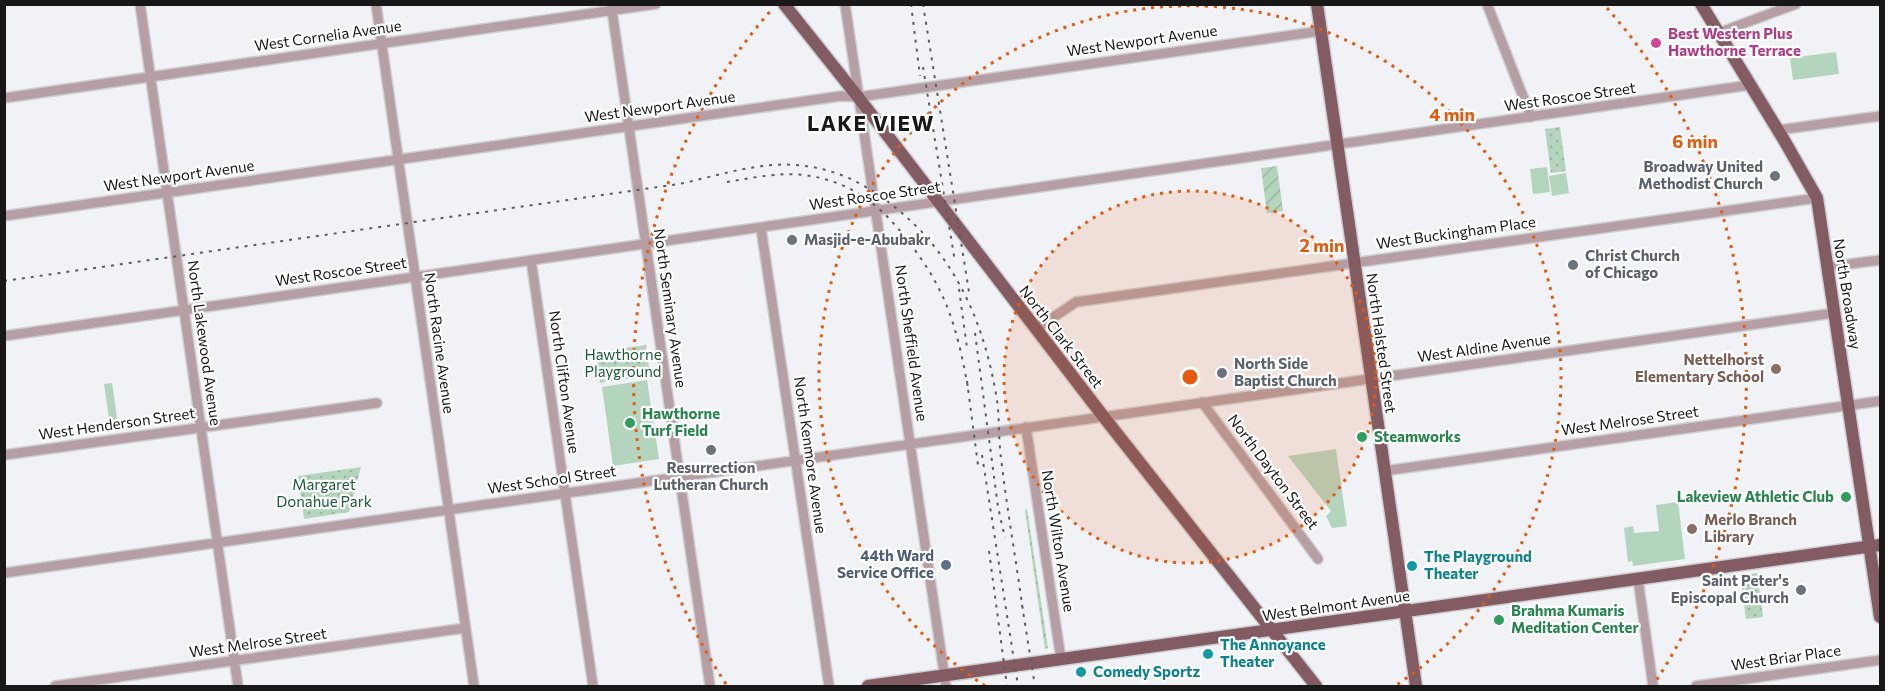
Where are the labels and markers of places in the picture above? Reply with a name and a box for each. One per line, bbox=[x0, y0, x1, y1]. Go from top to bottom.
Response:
place label: Best Western Plus Hawthorne Terrace bbox=[1668, 24, 1801, 59]
marker: Best Western Plus Hawthorne Terrace bbox=[1649, 36, 1663, 50]
place label: Broadway United Methodist Church bbox=[1638, 157, 1763, 192]
marker: Broadway United Methodist Church bbox=[1768, 169, 1782, 183]
place label: Masjid-e-Abubakr bbox=[804, 230, 931, 248]
marker: Masjid-e-Abubakr bbox=[785, 233, 799, 247]
place label: Christ Church of Chicago bbox=[1585, 246, 1680, 281]
marker: Christ Church of Chicago bbox=[1566, 258, 1580, 272]
place label: Nettelhorst Elementary School bbox=[1635, 350, 1764, 385]
place label: North Side Baptist Church bbox=[1234, 354, 1337, 389]
marker: Nettelhorst Elementary School bbox=[1769, 362, 1783, 376]
marker: North Side Baptist Church bbox=[1215, 366, 1229, 380]
centre of rings bbox=[1180, 367, 1200, 387]
place label: Hawthorne Turf Field bbox=[642, 404, 720, 439]
marker: Hawthorne Turf Field bbox=[623, 416, 637, 430]
place label: Steamworks bbox=[1374, 427, 1461, 445]
marker: Steamworks bbox=[1355, 430, 1369, 444]
marker: Resurrection Lutheran Church bbox=[704, 443, 718, 457]
place label: Resurrection Lutheran Church bbox=[653, 458, 769, 493]
place label: Lakeview Athletic Club bbox=[1677, 487, 1834, 505]
marker: Lakeview Athletic Club bbox=[1839, 490, 1853, 504]
place label: Merlo Branch Library bbox=[1704, 510, 1797, 545]
marker: Merlo Branch Library bbox=[1685, 522, 1699, 536]
place label: 44th Ward Service Office bbox=[837, 546, 934, 581]
place label: The Playground Theater bbox=[1424, 547, 1532, 582]
marker: 44th Ward Service Office bbox=[939, 558, 953, 572]
marker: The Playground Theater bbox=[1405, 559, 1419, 573]
place label: Saint Peter's Episcopal Church bbox=[1671, 571, 1789, 606]
marker: Saint Peter's Episcopal Church bbox=[1794, 583, 1808, 597]
place label: Brahma Kumaris Meditation Center bbox=[1511, 601, 1639, 636]
marker: Brahma Kumaris Meditation Center bbox=[1492, 613, 1506, 627]
place label: The Annoyance Theater bbox=[1220, 635, 1326, 670]
marker: The Annoyance Theater bbox=[1201, 647, 1215, 661]
place label: Comedy Sportz bbox=[1093, 662, 1200, 680]
marker: Comedy Sportz bbox=[1074, 665, 1088, 679]

